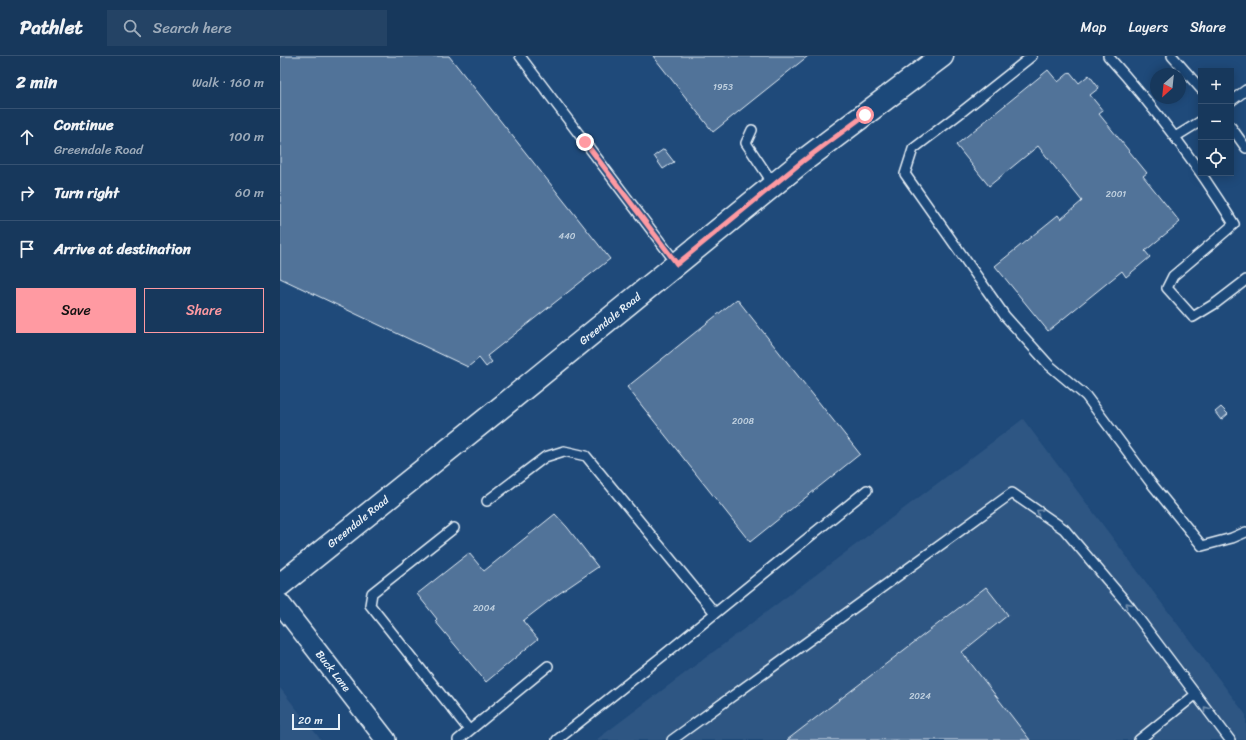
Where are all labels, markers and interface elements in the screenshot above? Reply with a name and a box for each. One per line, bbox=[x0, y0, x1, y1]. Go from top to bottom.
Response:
search box bbox=[107, 10, 387, 46]
text: Pathlet bbox=[20, 11, 83, 44]
text: Search here bbox=[153, 15, 232, 41]
text: Map bbox=[1081, 15, 1106, 40]
text: Layers bbox=[1128, 15, 1168, 40]
text: Share bbox=[1190, 15, 1226, 40]
icon: search bbox=[121, 17, 143, 39]
text: 2 min bbox=[16, 67, 57, 97]
north arrow bbox=[1150, 68, 1186, 104]
map controls bbox=[1198, 68, 1234, 176]
button: + bbox=[1198, 68, 1234, 104]
text: Walk · 160 m bbox=[192, 71, 264, 94]
house number: 1953 bbox=[713, 79, 733, 95]
button: − bbox=[1198, 104, 1234, 140]
route start bbox=[856, 106, 874, 124]
text: Continue bbox=[54, 112, 114, 138]
text: 100 m bbox=[229, 125, 264, 148]
icon: ahead bbox=[16, 126, 38, 148]
route end bbox=[576, 133, 594, 151]
text: Greendale Road bbox=[54, 138, 143, 161]
button: locate bbox=[1198, 140, 1234, 176]
text: Turn right bbox=[54, 180, 119, 206]
text: 60 m bbox=[235, 181, 264, 204]
icon: right bbox=[16, 182, 38, 204]
house number: 2001 bbox=[1106, 186, 1126, 202]
house number: 440 bbox=[559, 228, 576, 244]
text: Arrive at destination bbox=[54, 236, 191, 262]
icon: arrive bbox=[16, 238, 38, 260]
street label: Greendale Road bbox=[575, 287, 646, 350]
button: Save bbox=[16, 288, 136, 333]
button: Share bbox=[144, 288, 264, 333]
house number: 2008 bbox=[732, 413, 755, 429]
street label: Greendale Road bbox=[323, 490, 394, 553]
one-way arrow bbox=[1036, 509, 1043, 517]
house number: 2004 bbox=[473, 600, 495, 616]
one-way arrow bbox=[1126, 603, 1133, 610]
street label: Buck Lane bbox=[310, 646, 356, 697]
house number: 2024 bbox=[909, 688, 931, 704]
one-way arrow bbox=[1204, 707, 1211, 714]
text: 20 m bbox=[298, 711, 323, 730]
scale bar bbox=[292, 712, 340, 731]

